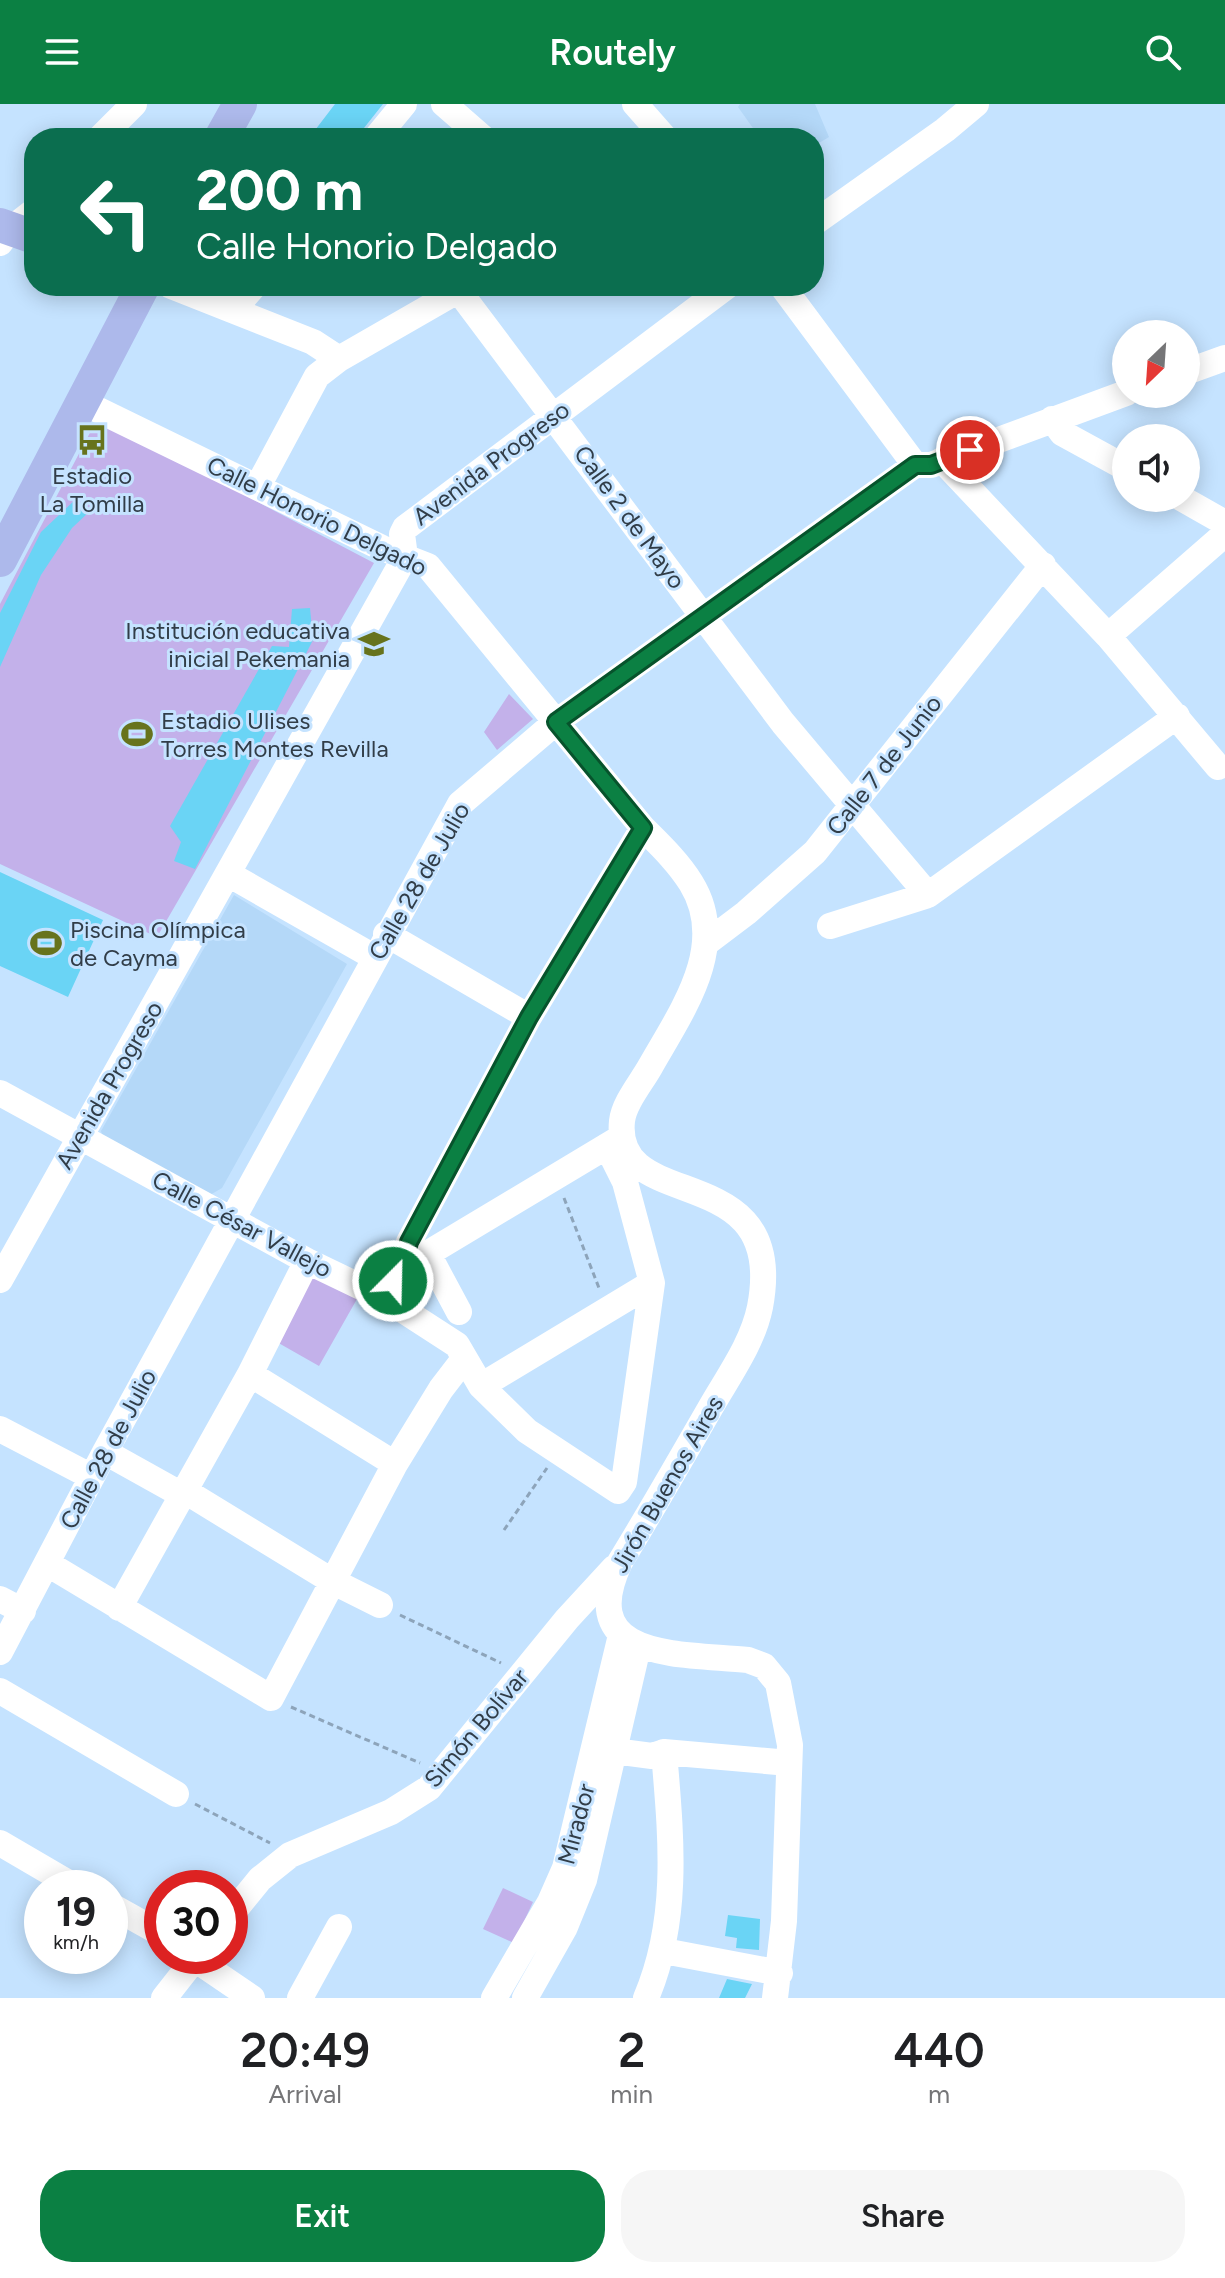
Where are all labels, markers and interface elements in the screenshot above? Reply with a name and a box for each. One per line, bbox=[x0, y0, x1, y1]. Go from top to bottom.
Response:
icon: menu bbox=[40, 30, 84, 74]
icon: search bbox=[1141, 30, 1185, 74]
text: Routely bbox=[549, 31, 676, 74]
text: 200 m bbox=[196, 157, 363, 224]
icon: left bbox=[64, 160, 168, 264]
text: Calle Honorio Delgado bbox=[196, 225, 558, 268]
north arrow bbox=[1112, 320, 1200, 408]
map controls bbox=[1112, 320, 1200, 512]
street label: Avenida Progreso bbox=[407, 395, 575, 531]
pin bbox=[936, 416, 1004, 484]
bus stop icon: Estadio La Tomilla bbox=[75, 423, 109, 457]
button: sound bbox=[1112, 424, 1200, 512]
icon: arrive bbox=[948, 428, 992, 472]
street label: Calle 2 de Mayo bbox=[568, 440, 692, 594]
street label: Calle Honorio Delgado bbox=[202, 450, 432, 582]
place label: Estadio La Tomilla bbox=[39, 461, 145, 518]
place label: Institución educativa inicial Pekemania bbox=[125, 616, 350, 673]
school or university icon: Institución educativa inicial Pekemania bbox=[357, 627, 391, 661]
street label: Calle 7 de Junio bbox=[820, 689, 948, 841]
place label: Estadio Ulises Torres Montes Revilla bbox=[161, 706, 389, 763]
sports icon: Estadio Ulises Torres Montes Revilla bbox=[120, 717, 154, 751]
street label: Calle 28 de Julio bbox=[362, 797, 476, 965]
place label: Piscina Olímpica de Cayma bbox=[70, 915, 246, 972]
sports icon: Piscina Olímpica de Cayma bbox=[29, 926, 63, 960]
street label: Avenida Progreso bbox=[49, 996, 169, 1174]
street label: Calle César Vallejo bbox=[147, 1164, 337, 1284]
position arrow bbox=[351, 1239, 435, 1323]
street label: Calle 28 de Julio bbox=[54, 1364, 162, 1534]
street label: Jirón Buenos Aires bbox=[605, 1391, 729, 1577]
street label: Simón Bolívar bbox=[418, 1663, 534, 1793]
street label: Mirador bbox=[551, 1780, 601, 1868]
speed limit sign: 30 bbox=[144, 1870, 248, 1974]
text: 19 bbox=[56, 1888, 96, 1936]
text: km/h bbox=[53, 1930, 99, 1954]
text: 20:49 bbox=[240, 2021, 370, 2079]
text: 2 bbox=[618, 2021, 645, 2079]
text: 440 bbox=[893, 2021, 985, 2079]
text: Arrival bbox=[268, 2078, 342, 2110]
text: min bbox=[610, 2078, 653, 2110]
text: m bbox=[928, 2078, 950, 2110]
button: Exit bbox=[40, 2170, 605, 2262]
button: Share bbox=[621, 2170, 1185, 2262]

